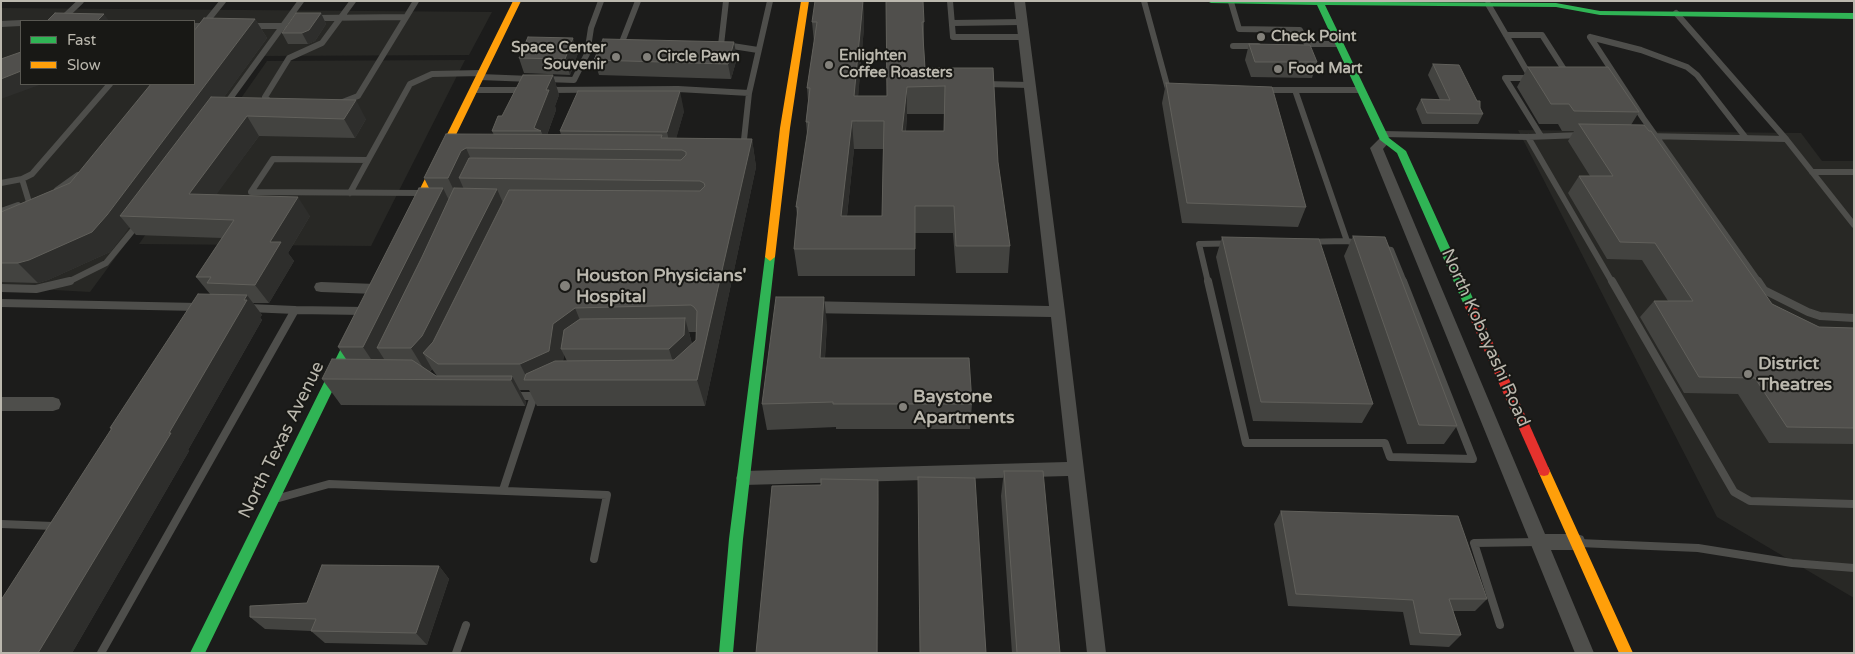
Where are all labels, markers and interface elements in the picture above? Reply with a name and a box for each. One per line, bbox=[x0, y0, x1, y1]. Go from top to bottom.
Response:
legend bbox=[20, 20, 195, 85]
place label: Check Point bbox=[1271, 28, 1357, 46]
text: Fast bbox=[67, 31, 96, 49]
marker: Check Point bbox=[1255, 31, 1267, 43]
place label: Space Center Souvenir bbox=[511, 39, 606, 74]
place label: Enlighten Coffee Roasters bbox=[839, 47, 953, 82]
place label: Circle Pawn bbox=[657, 48, 740, 66]
marker: Space Center Souvenir bbox=[610, 51, 622, 63]
marker: Circle Pawn bbox=[641, 51, 653, 63]
text: Slow bbox=[67, 56, 101, 74]
marker: Enlighten Coffee Roasters bbox=[823, 59, 835, 71]
place label: Food Mart bbox=[1288, 60, 1363, 78]
marker: Food Mart bbox=[1272, 63, 1284, 75]
street label: North Kobayashi Road bbox=[1436, 246, 1534, 430]
place label: Houston Physicians' Hospital bbox=[576, 265, 747, 308]
marker: Houston Physicians' Hospital bbox=[558, 279, 572, 293]
place label: District Theatres bbox=[1758, 353, 1832, 396]
street label: North Texas Avenue bbox=[235, 358, 329, 522]
marker: District Theatres bbox=[1742, 368, 1754, 380]
place label: Baystone Apartments bbox=[913, 386, 1015, 428]
marker: Baystone Apartments bbox=[897, 401, 909, 413]

